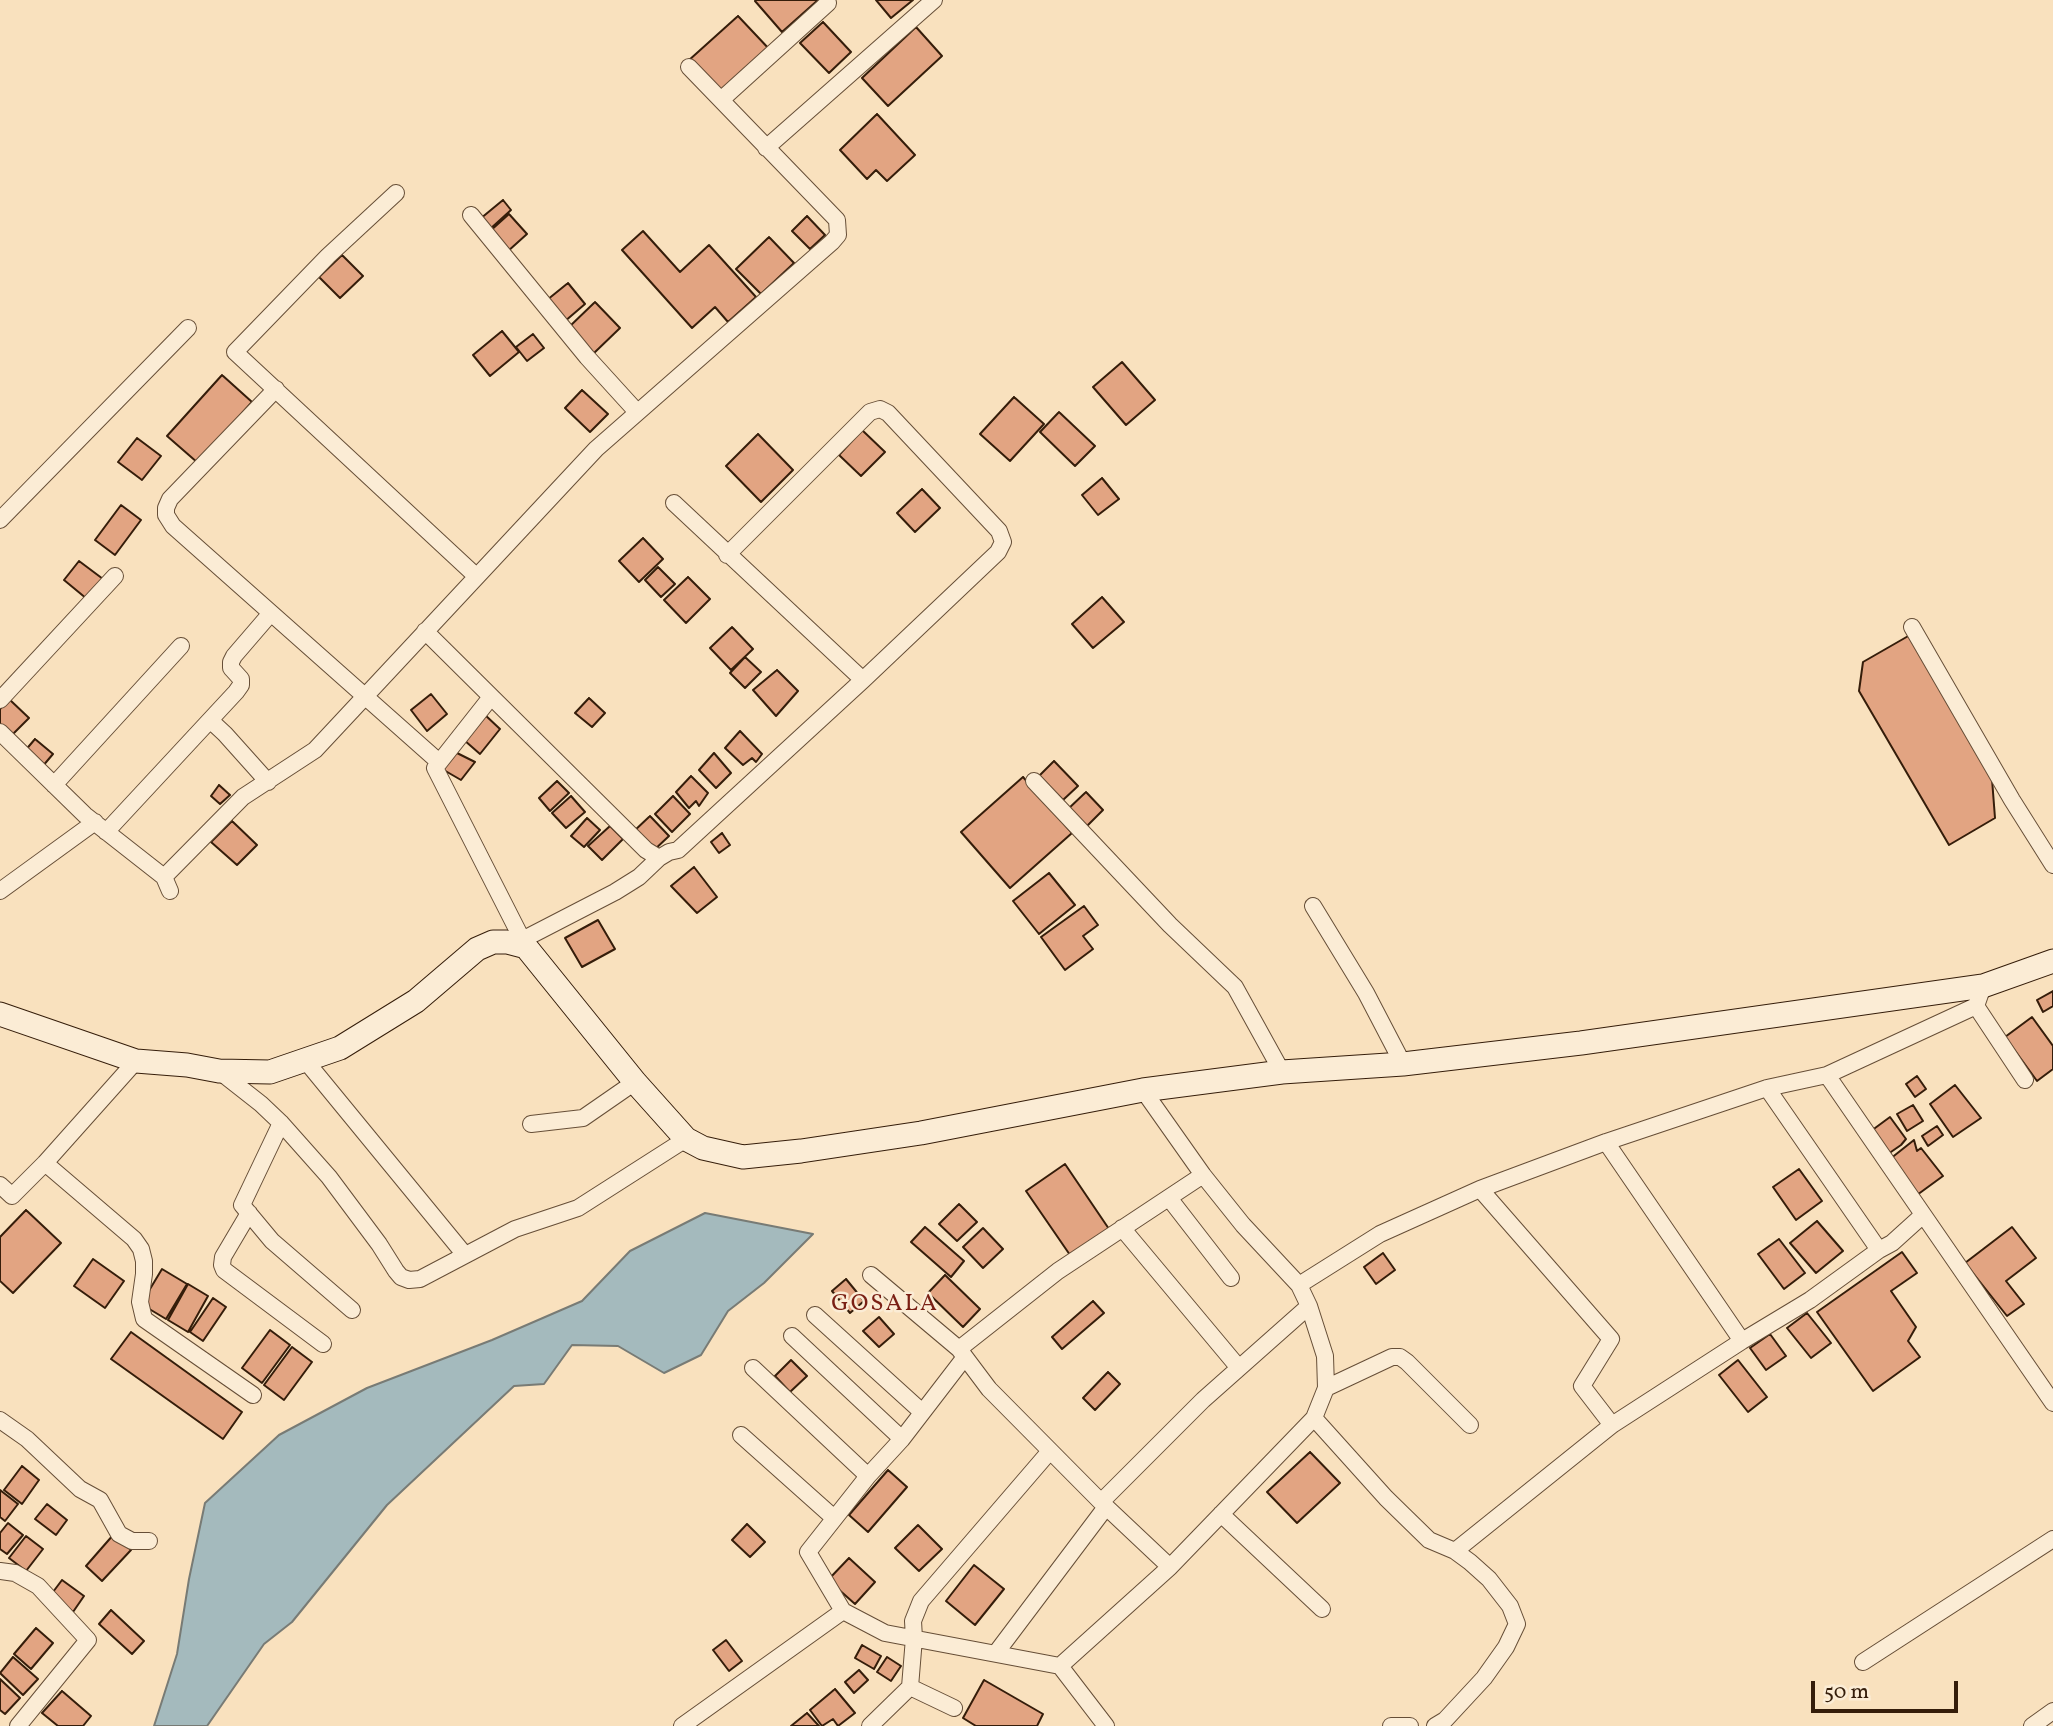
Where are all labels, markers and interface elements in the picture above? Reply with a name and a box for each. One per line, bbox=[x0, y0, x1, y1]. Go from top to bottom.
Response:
district label: GOSALA bbox=[832, 1292, 938, 1320]
scale bar bbox=[1815, 1666, 1962, 1710]
text: 50 m bbox=[1824, 1678, 1869, 1707]

